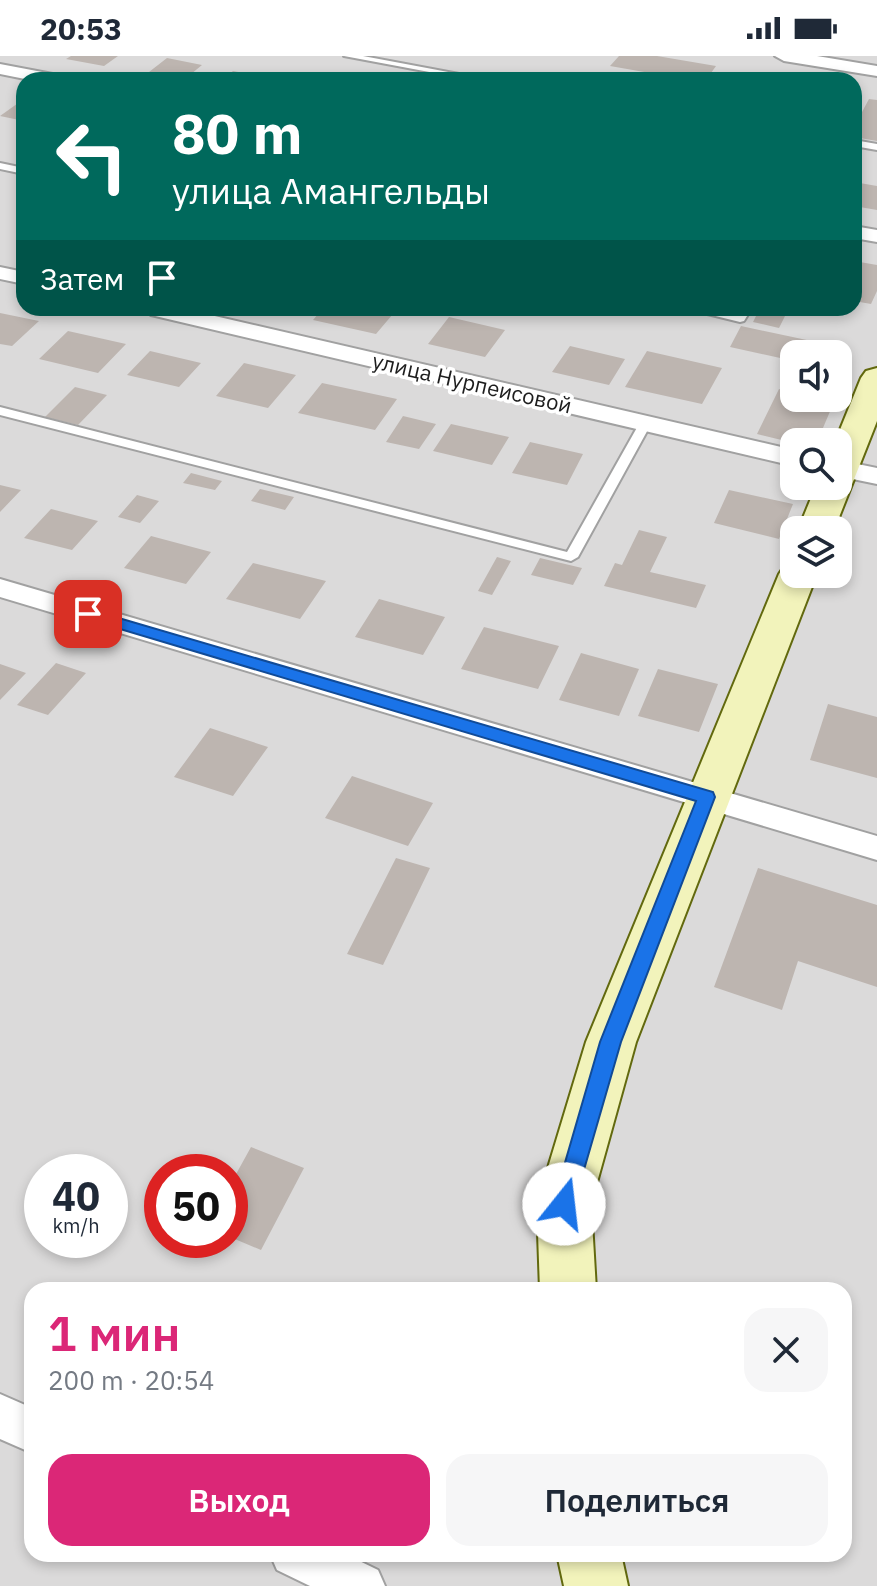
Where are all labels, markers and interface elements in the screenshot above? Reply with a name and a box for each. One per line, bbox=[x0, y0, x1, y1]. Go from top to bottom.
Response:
text: 20:53 bbox=[40, 9, 122, 48]
text: 80 m bbox=[172, 97, 302, 169]
icon: left bbox=[40, 104, 144, 208]
text: улица Амангельды bbox=[172, 167, 490, 214]
icon: arrive bbox=[140, 256, 184, 300]
text: Затем bbox=[40, 259, 124, 298]
map controls bbox=[780, 340, 852, 588]
button: sound bbox=[780, 340, 852, 412]
street label: улица Нурпеисовой bbox=[370, 345, 575, 420]
button: search bbox=[780, 428, 852, 500]
button: layers bbox=[780, 516, 852, 588]
pin bbox=[54, 580, 122, 648]
icon: arrive bbox=[66, 592, 110, 636]
speed limit sign: 50 bbox=[144, 1154, 248, 1258]
position arrow bbox=[522, 1162, 606, 1246]
text: 40 bbox=[52, 1170, 100, 1222]
text: km/h bbox=[52, 1212, 100, 1239]
text: 1 мин bbox=[48, 1302, 181, 1364]
button: close bbox=[744, 1308, 828, 1392]
text: 200 m · 20:54 bbox=[48, 1363, 214, 1397]
button: Выход bbox=[48, 1454, 430, 1546]
button: Поделиться bbox=[446, 1454, 828, 1546]

